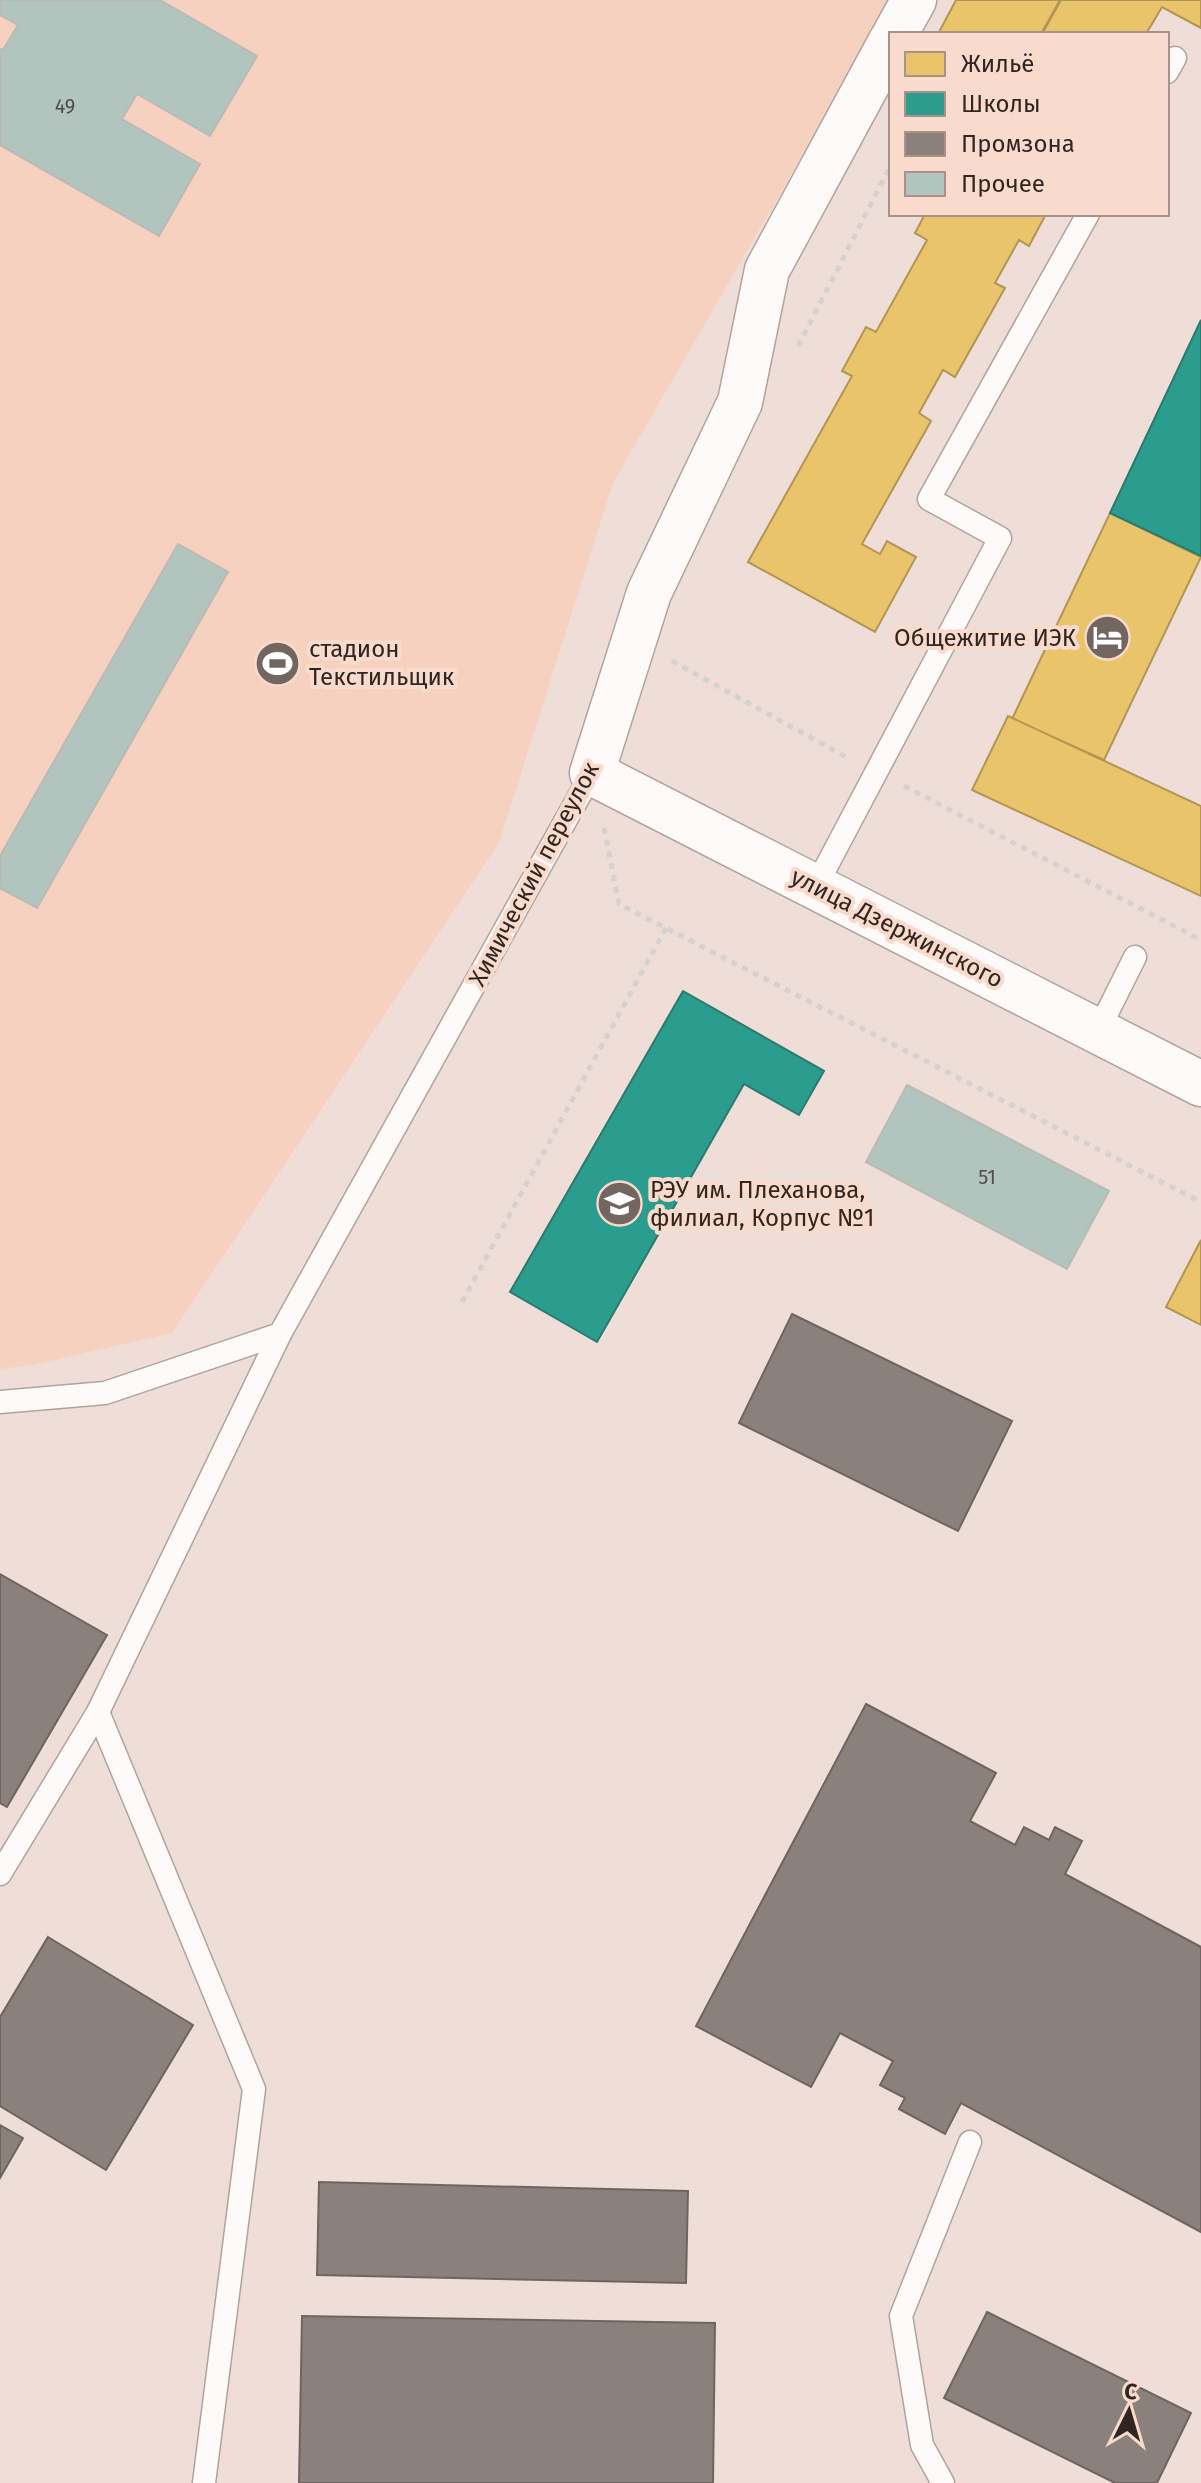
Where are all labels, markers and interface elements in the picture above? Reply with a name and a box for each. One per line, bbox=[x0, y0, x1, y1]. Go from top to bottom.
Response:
legend bbox=[889, 32, 1169, 216]
text: Жильё bbox=[961, 50, 1034, 78]
text: Школы bbox=[961, 90, 1041, 118]
house number: 49 bbox=[55, 94, 75, 118]
text: Промзона bbox=[961, 130, 1075, 158]
text: Прочее bbox=[961, 170, 1045, 198]
hotel icon: Общежитие ИЭК bbox=[1083, 614, 1131, 662]
place label: Общежитие ИЭК bbox=[894, 624, 1076, 652]
place label: стадион Текстильщик bbox=[309, 635, 455, 691]
sports icon: стадион Текстильщик bbox=[254, 639, 302, 687]
street label: Химический переулок bbox=[463, 757, 605, 991]
street label: улица Дзержинского bbox=[786, 862, 1008, 994]
house number: 51 bbox=[978, 1165, 996, 1189]
place label: РЭУ им. Плеханова, филиал, Корпус №1 bbox=[650, 1176, 874, 1232]
school or university icon: РЭУ им. Плеханова, филиал, Корпус №1 bbox=[595, 1180, 643, 1228]
north arrow bbox=[1089, 2371, 1169, 2451]
text: С bbox=[1123, 2378, 1139, 2406]

